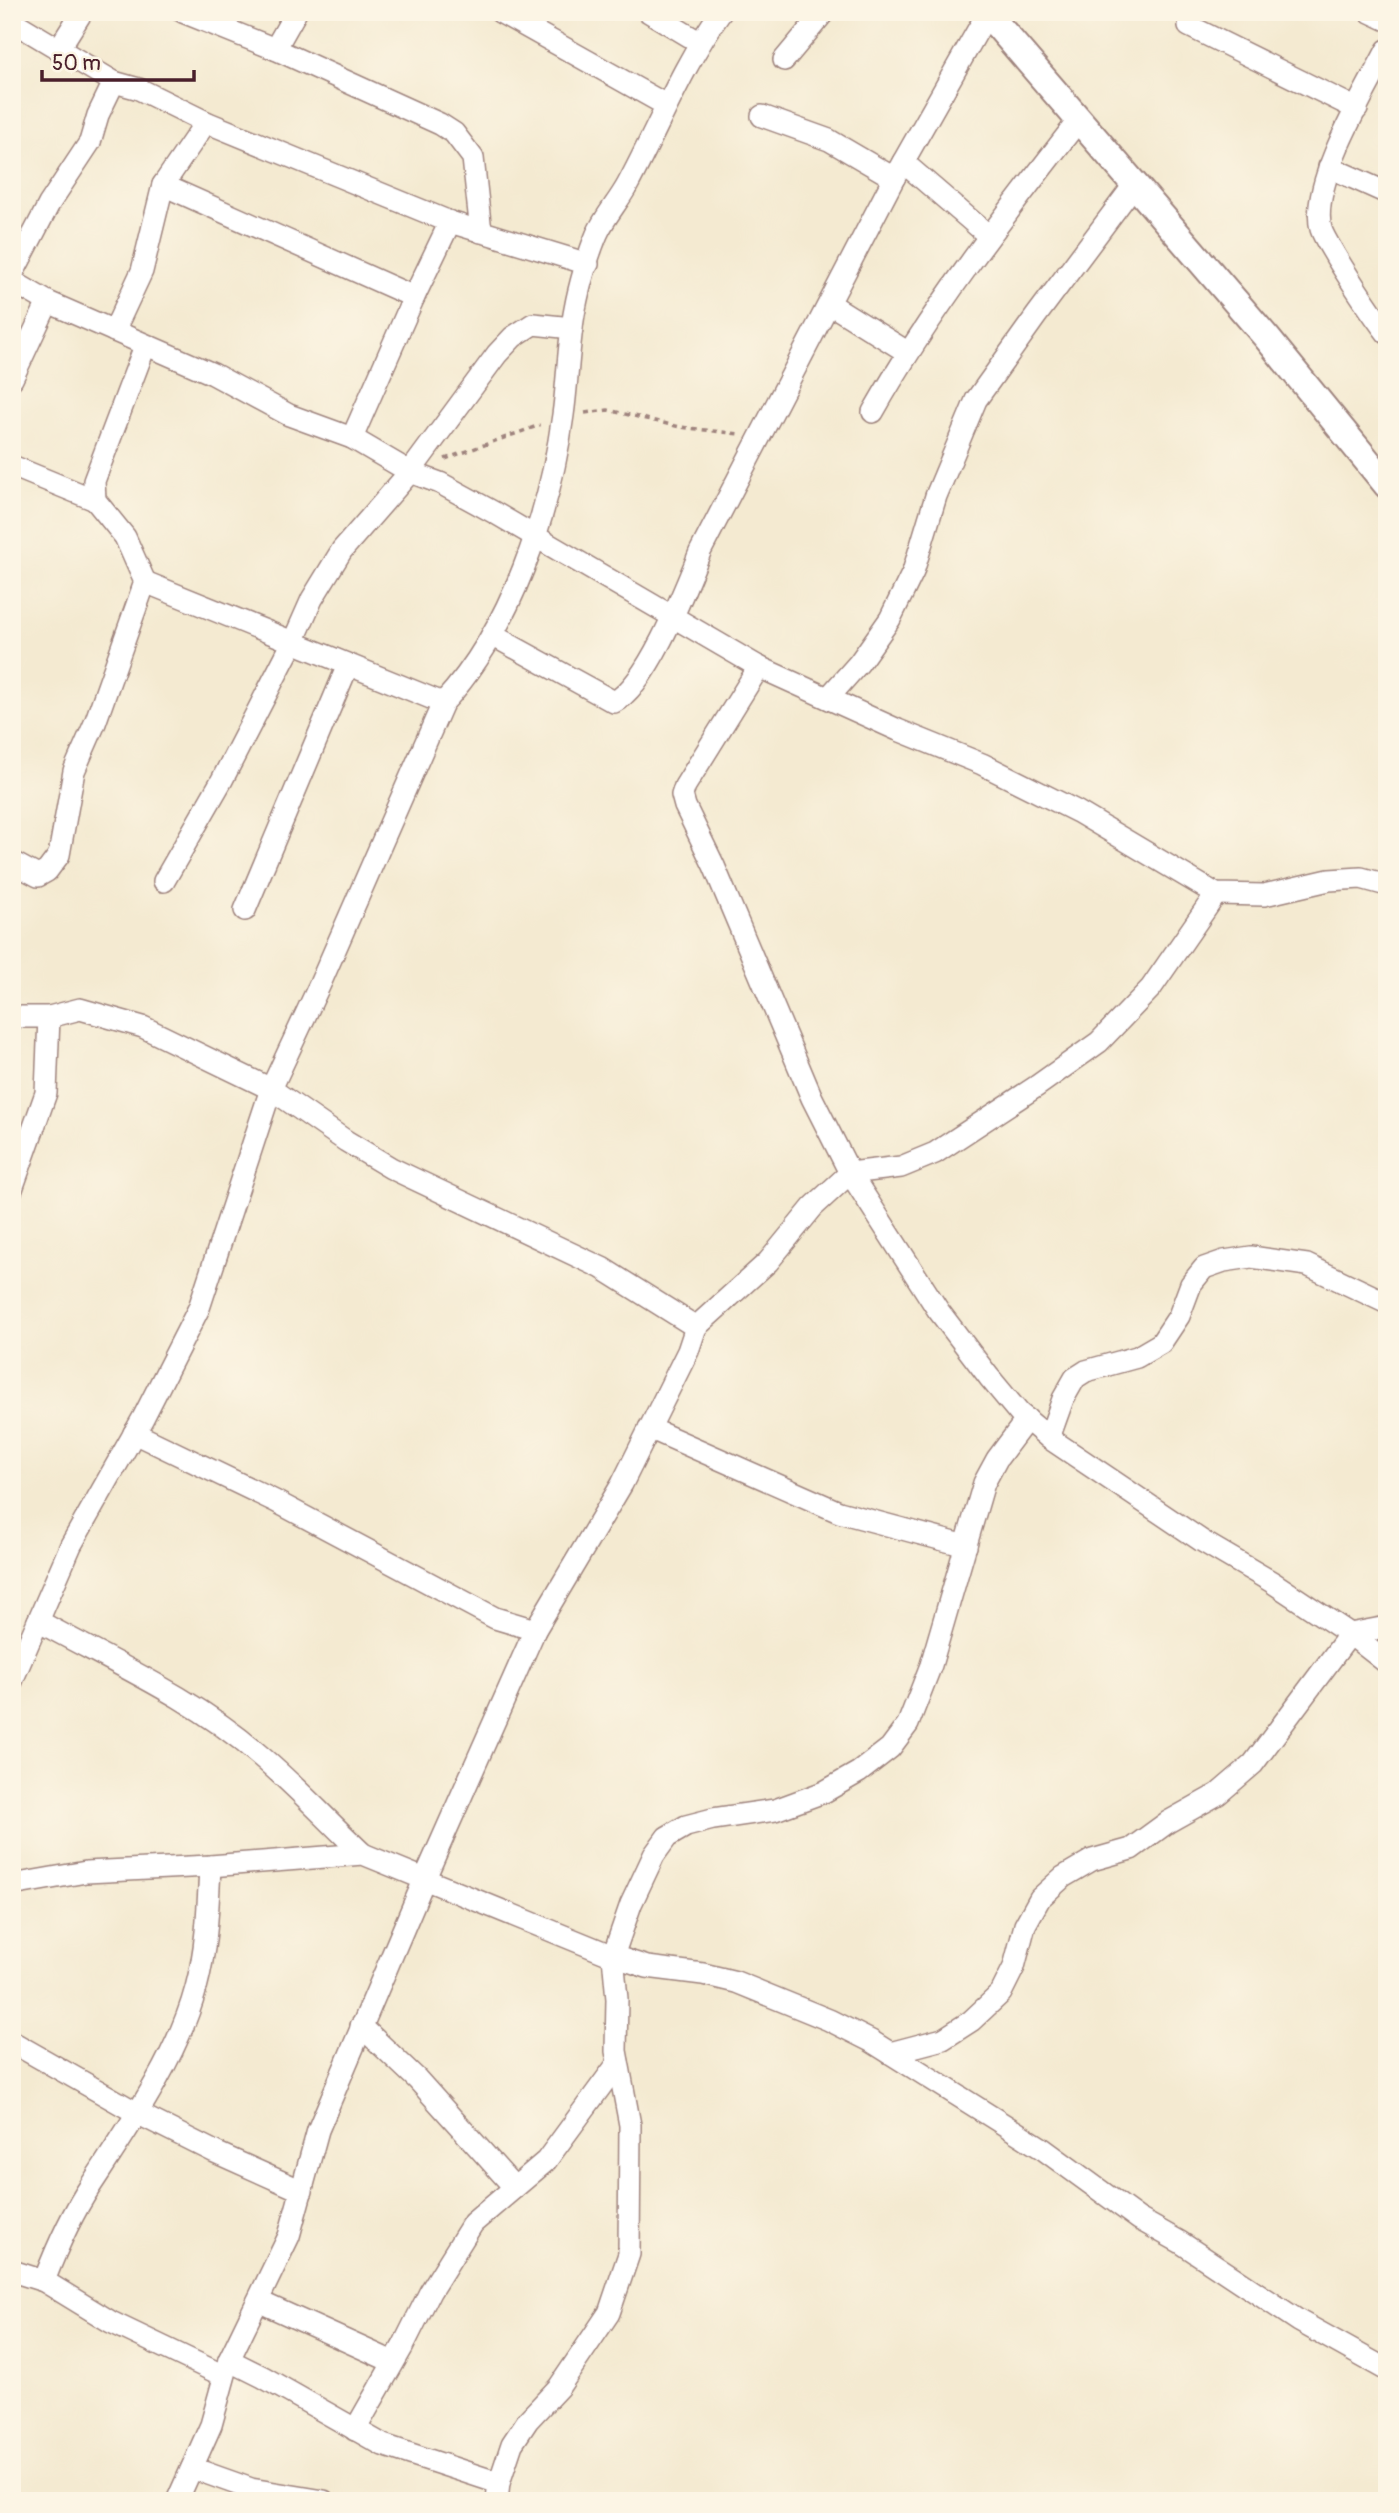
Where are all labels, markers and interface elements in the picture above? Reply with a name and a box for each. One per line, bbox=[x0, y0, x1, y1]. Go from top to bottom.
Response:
scale bar bbox=[42, 38, 194, 82]
text: 50 m bbox=[52, 50, 101, 77]

